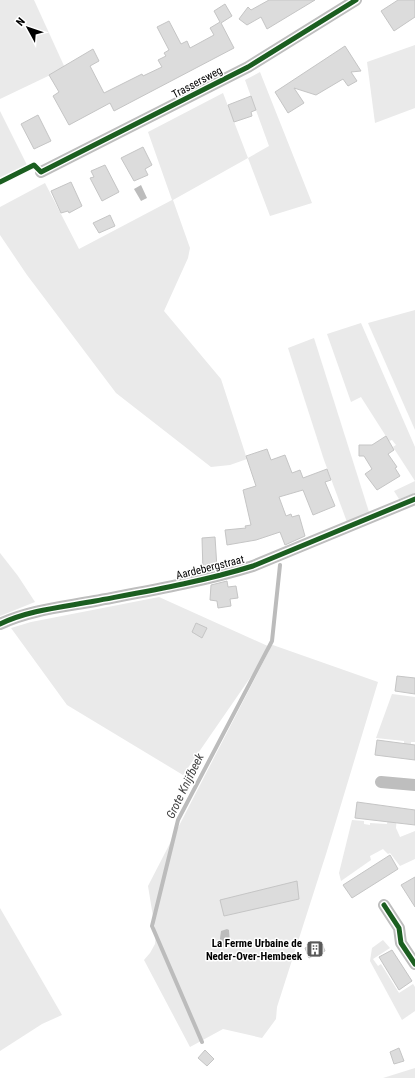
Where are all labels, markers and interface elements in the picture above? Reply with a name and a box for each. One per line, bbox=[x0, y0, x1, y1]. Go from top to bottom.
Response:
north arrow bbox=[8, 8, 48, 48]
text: N bbox=[14, 15, 28, 29]
street label: Trassersweg bbox=[170, 64, 225, 101]
street label: Aardebergstraat bbox=[175, 553, 246, 582]
water label: Grote Knijfbeek bbox=[163, 751, 207, 821]
place label: La Ferme Urbaine de Neder-Over-Hembeek bbox=[206, 937, 303, 963]
building icon: La Ferme Urbaine de Neder-Over-Hembeek bbox=[305, 939, 325, 959]

